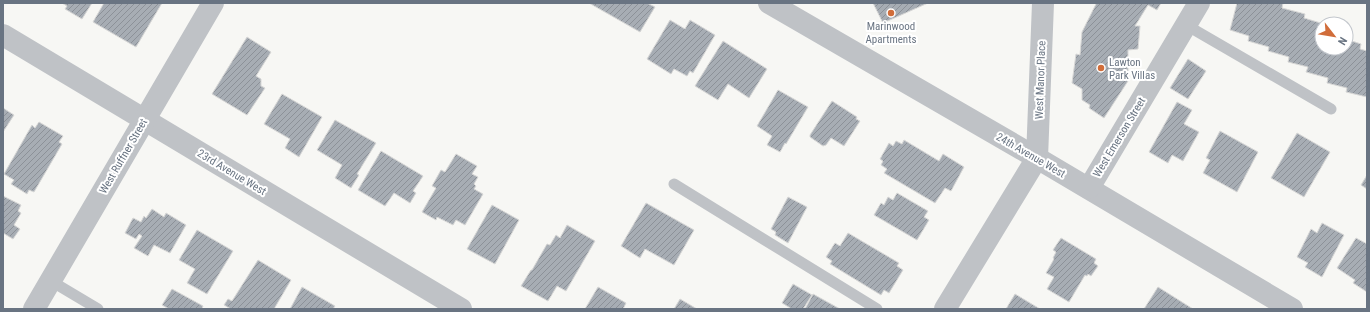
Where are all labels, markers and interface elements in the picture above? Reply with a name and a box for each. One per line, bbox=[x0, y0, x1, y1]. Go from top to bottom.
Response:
marker: Marinwood Apartments bbox=[886, 8, 896, 18]
north arrow bbox=[1314, 16, 1354, 56]
place label: Marinwood Apartments bbox=[866, 20, 916, 46]
text: N bbox=[1335, 35, 1349, 47]
street label: West Manor Place bbox=[1033, 41, 1048, 120]
place label: Lawton Park Villas bbox=[1109, 56, 1155, 82]
marker: Lawton Park Villas bbox=[1096, 63, 1106, 73]
street label: West Emerson Street bbox=[1091, 95, 1148, 179]
street label: West Ruffner Street bbox=[97, 116, 150, 196]
street label: 24th Avenue West bbox=[994, 130, 1068, 181]
street label: 23rd Avenue West bbox=[195, 147, 268, 198]

